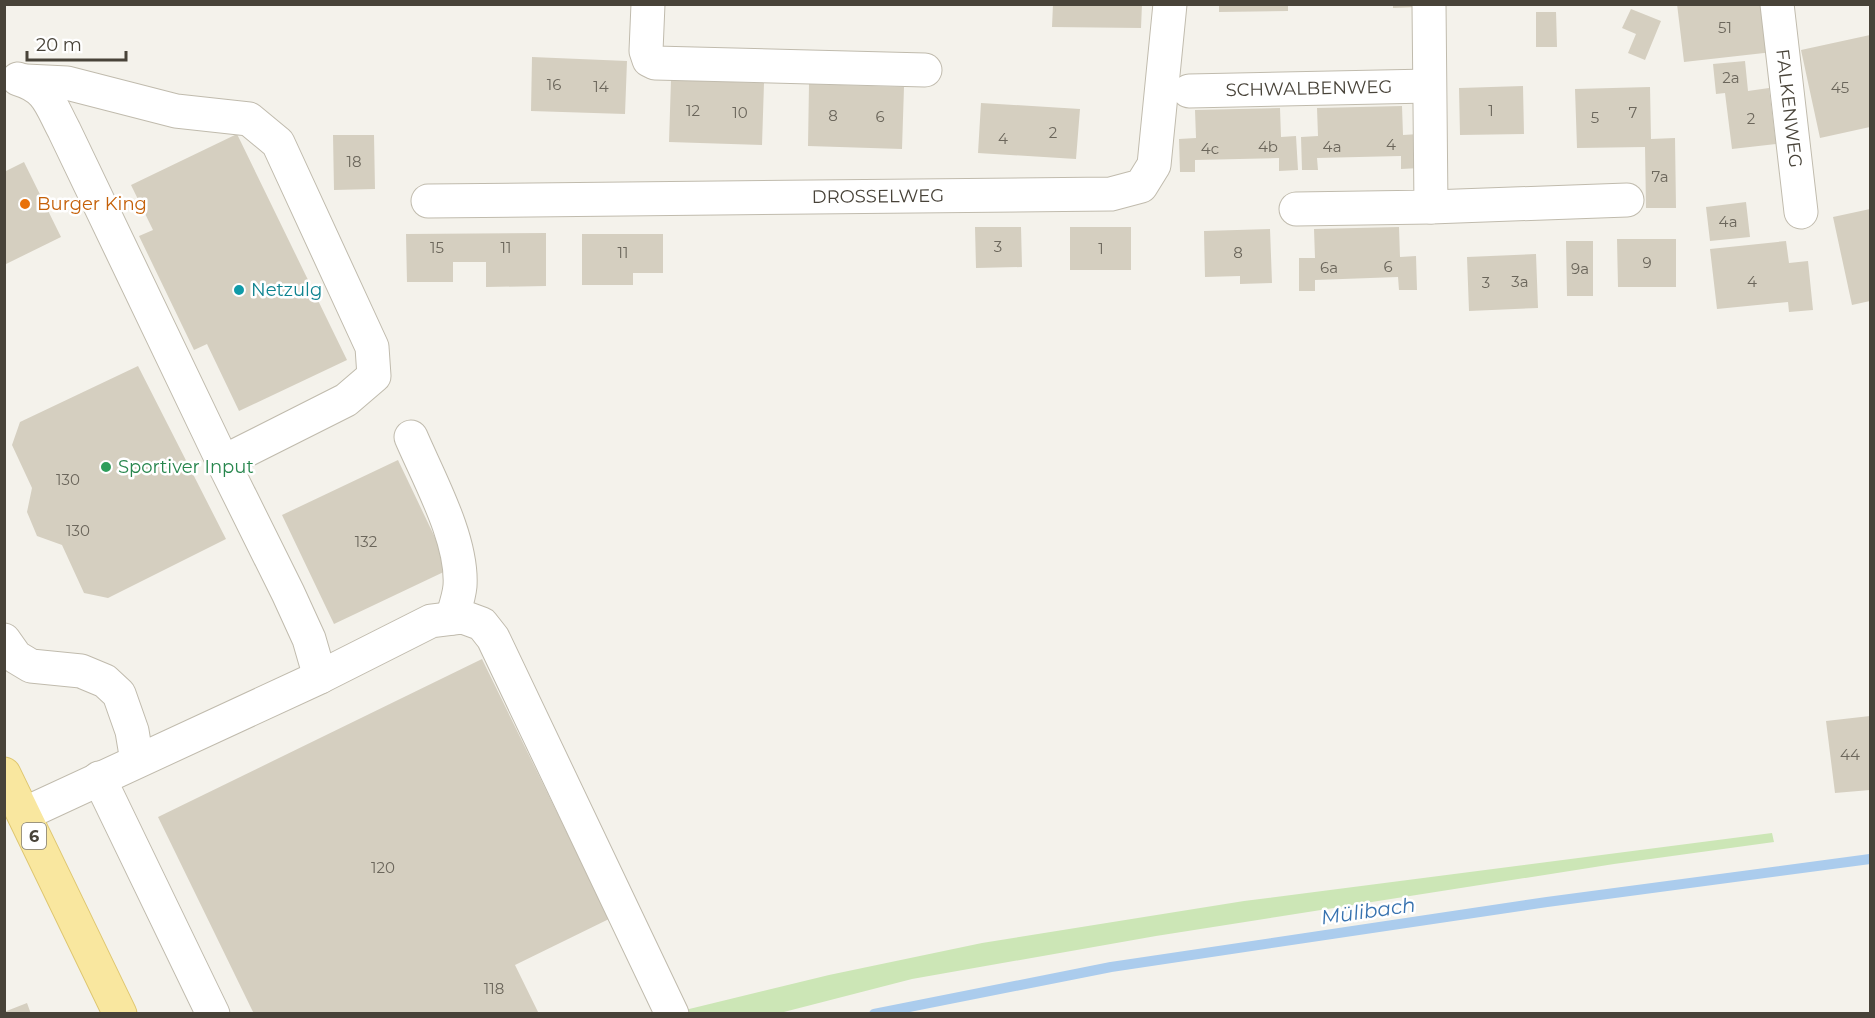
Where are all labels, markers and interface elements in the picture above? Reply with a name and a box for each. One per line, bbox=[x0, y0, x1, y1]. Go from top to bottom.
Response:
house number: 51 bbox=[1718, 18, 1732, 37]
scale bar bbox=[27, 24, 126, 62]
text: 20 m bbox=[36, 34, 82, 56]
street label: FALKENWEG bbox=[1771, 48, 1807, 169]
house number: 2a bbox=[1722, 68, 1740, 87]
house number: 16 bbox=[547, 75, 561, 94]
street label: SCHWALBENWEG bbox=[1225, 76, 1393, 101]
house number: 14 bbox=[593, 77, 609, 96]
house number: 45 bbox=[1831, 78, 1849, 97]
house number: 12 bbox=[686, 101, 700, 120]
house number: 1 bbox=[1488, 101, 1494, 120]
house number: 10 bbox=[732, 103, 748, 122]
house number: 7 bbox=[1629, 103, 1638, 122]
house number: 8 bbox=[828, 106, 838, 125]
house number: 6 bbox=[875, 107, 885, 126]
house number: 5 bbox=[1591, 108, 1599, 127]
house number: 2 bbox=[1747, 109, 1755, 128]
house number: 2 bbox=[1049, 123, 1057, 142]
house number: 4 bbox=[998, 129, 1008, 148]
house number: 4 bbox=[1386, 135, 1396, 154]
house number: 4b bbox=[1258, 137, 1278, 156]
house number: 4a bbox=[1322, 137, 1342, 156]
house number: 4c bbox=[1201, 139, 1219, 158]
house number: 18 bbox=[347, 152, 362, 171]
house number: 7a bbox=[1651, 167, 1669, 186]
street label: DROSSELWEG bbox=[812, 185, 944, 208]
place label: Burger King bbox=[37, 193, 147, 215]
marker: Burger King bbox=[18, 197, 32, 211]
house number: 4a bbox=[1718, 212, 1738, 231]
house number: 3 bbox=[994, 237, 1002, 256]
house number: 15 bbox=[430, 238, 444, 257]
house number: 11 bbox=[501, 238, 511, 257]
house number: 1 bbox=[1098, 239, 1104, 258]
house number: 11 bbox=[618, 243, 628, 262]
house number: 8 bbox=[1233, 243, 1243, 262]
house number: 9 bbox=[1642, 253, 1652, 272]
house number: 6 bbox=[1383, 257, 1393, 276]
house number: 6a bbox=[1320, 258, 1338, 277]
house number: 9a bbox=[1571, 259, 1589, 278]
house number: 3a bbox=[1511, 272, 1529, 291]
house number: 4 bbox=[1747, 272, 1757, 291]
house number: 3 bbox=[1482, 273, 1490, 292]
place label: Netzulg bbox=[251, 279, 322, 301]
marker: Netzulg bbox=[232, 283, 246, 297]
place label: Sportiver Input bbox=[118, 456, 254, 478]
marker: Sportiver Input bbox=[99, 460, 113, 474]
house number: 130 bbox=[56, 470, 80, 489]
house number: 130 bbox=[66, 521, 90, 540]
house number: 132 bbox=[355, 532, 377, 551]
house number: 44 bbox=[1840, 745, 1860, 764]
road number: 6 bbox=[22, 823, 46, 849]
house number: 120 bbox=[371, 858, 395, 877]
water label: Mülibach bbox=[1319, 893, 1417, 929]
house number: 118 bbox=[484, 979, 504, 998]

